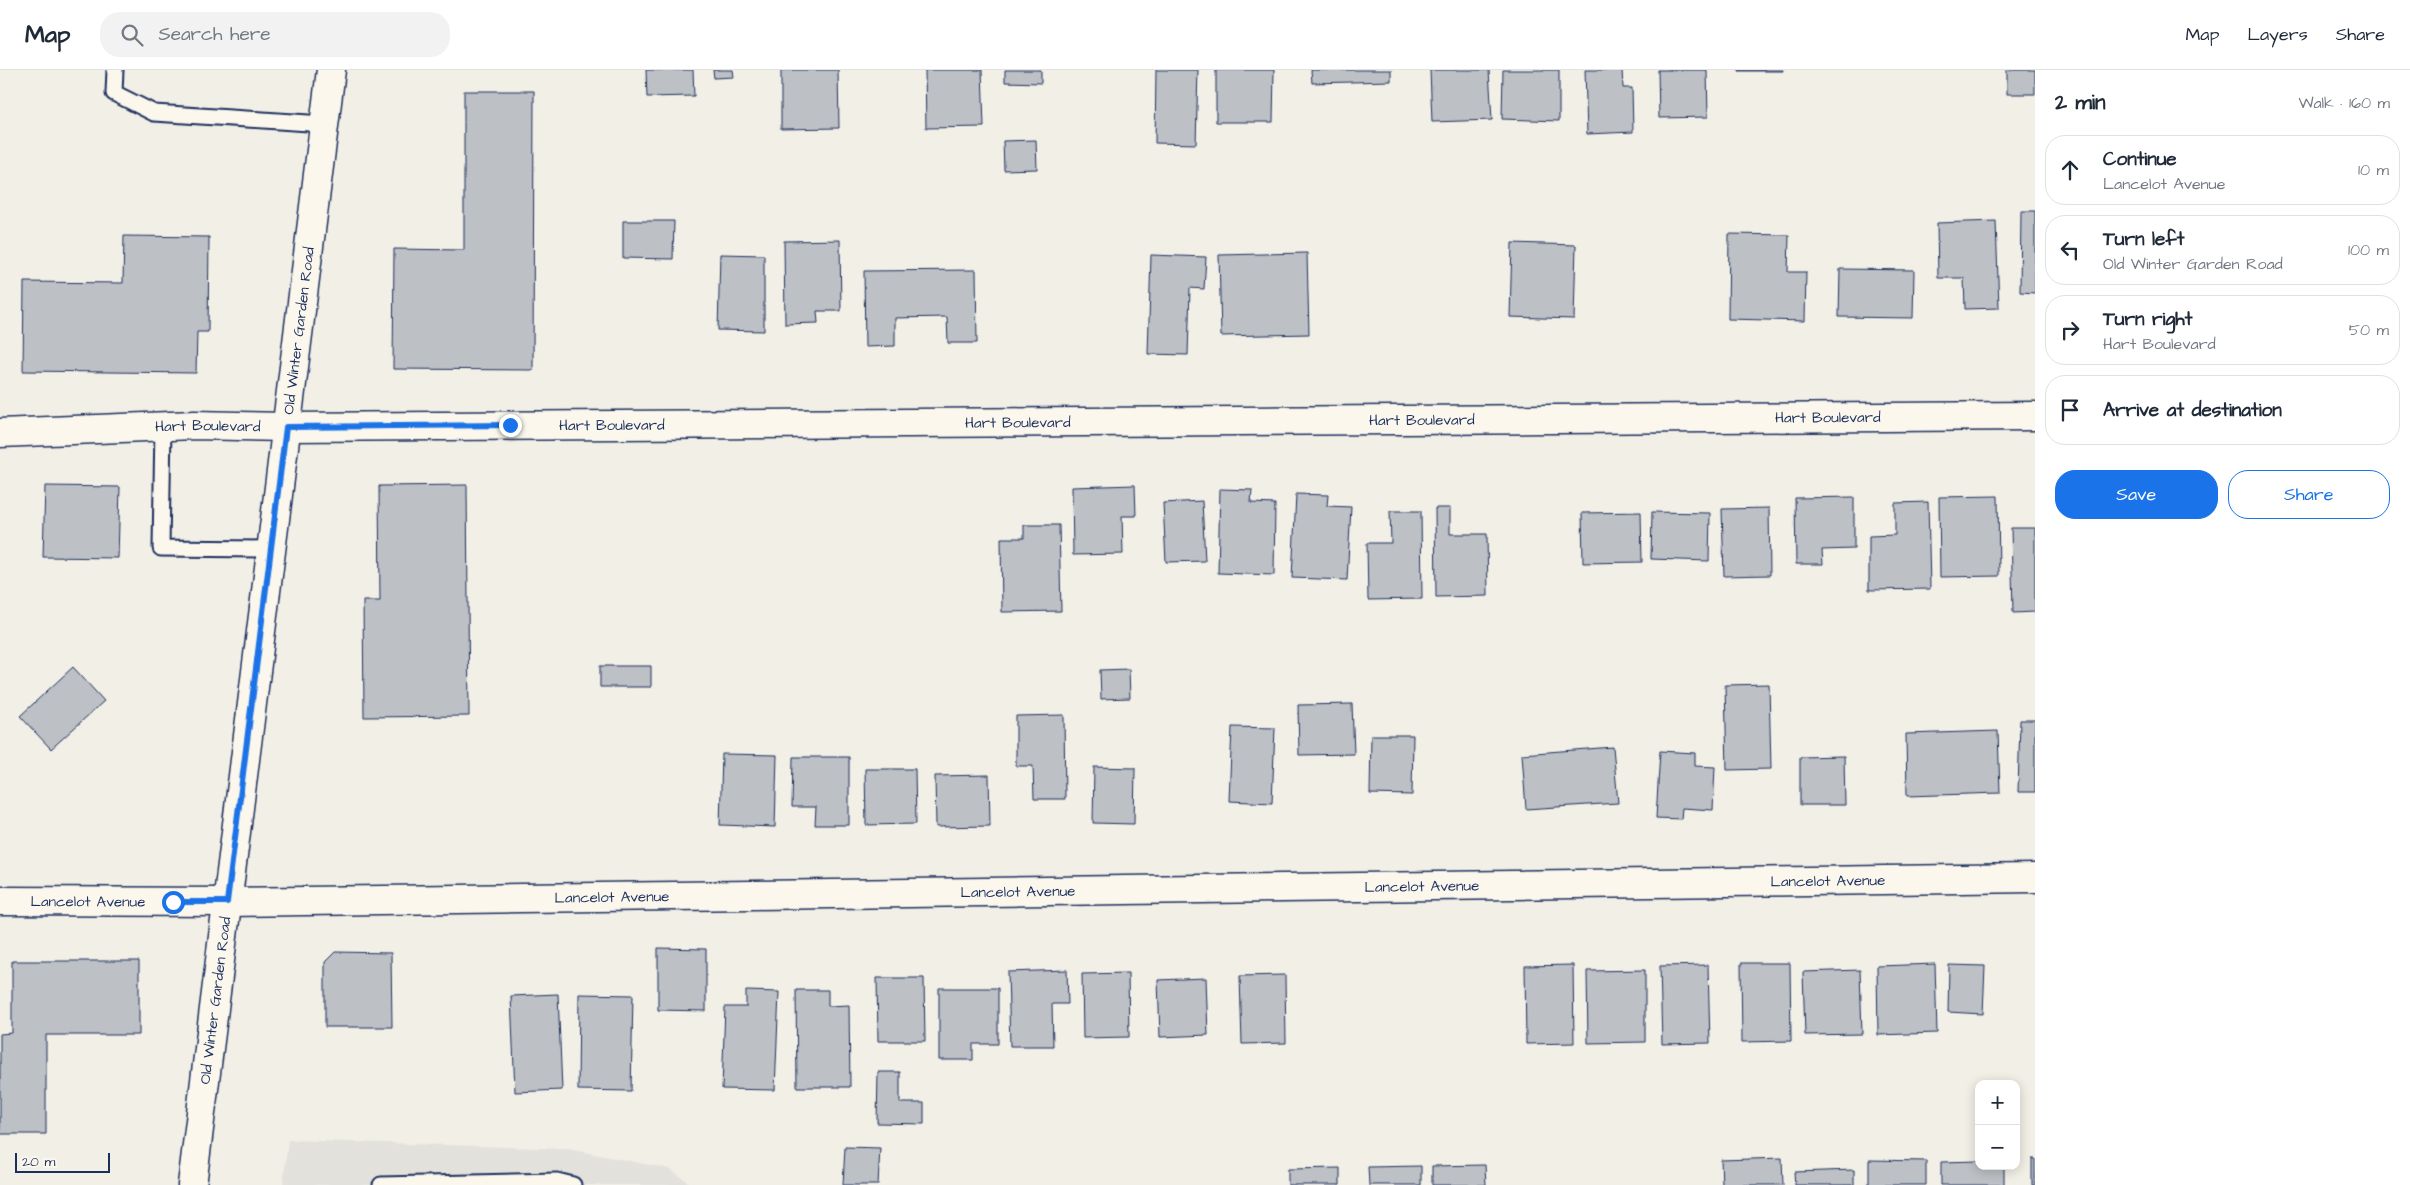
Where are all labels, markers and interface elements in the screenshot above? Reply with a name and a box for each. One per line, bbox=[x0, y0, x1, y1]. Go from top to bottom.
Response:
search box bbox=[100, 12, 450, 57]
text: Map bbox=[25, 18, 70, 52]
icon: search bbox=[118, 21, 146, 49]
text: Search here bbox=[158, 21, 271, 48]
text: Map bbox=[2185, 22, 2219, 47]
text: Layers bbox=[2247, 22, 2308, 47]
text: Share bbox=[2336, 22, 2385, 47]
text: 2 min bbox=[2055, 88, 2105, 117]
text: Walk · 160 m bbox=[2298, 92, 2390, 114]
text: Continue bbox=[2103, 146, 2177, 173]
icon: ahead bbox=[2056, 156, 2084, 184]
text: 10 m bbox=[2358, 159, 2389, 181]
text: Lancelot Avenue bbox=[2103, 173, 2225, 195]
text: Turn left bbox=[2103, 226, 2184, 253]
icon: left bbox=[2056, 236, 2084, 264]
text: 100 m bbox=[2348, 239, 2389, 261]
street label: Old Winter Garden Road bbox=[278, 245, 319, 416]
text: Old Winter Garden Road bbox=[2103, 253, 2283, 275]
text: Turn right bbox=[2103, 306, 2192, 333]
icon: right bbox=[2056, 316, 2084, 344]
text: 50 m bbox=[2349, 319, 2389, 341]
text: Hart Boulevard bbox=[2103, 333, 2216, 355]
icon: arrive bbox=[2056, 396, 2084, 424]
text: Arrive at destination bbox=[2103, 397, 2282, 424]
street label: Hart Boulevard bbox=[1775, 406, 1881, 428]
street label: Hart Boulevard bbox=[1369, 409, 1475, 431]
street label: Hart Boulevard bbox=[965, 412, 1071, 433]
street label: Hart Boulevard bbox=[155, 414, 261, 437]
route end bbox=[499, 414, 522, 437]
street label: Hart Boulevard bbox=[559, 414, 665, 436]
button: Save bbox=[2055, 470, 2218, 519]
button: Share bbox=[2228, 470, 2390, 519]
street label: Lancelot Avenue bbox=[1770, 869, 1885, 892]
street label: Lancelot Avenue bbox=[1364, 875, 1479, 897]
street label: Lancelot Avenue bbox=[960, 880, 1075, 903]
street label: Lancelot Avenue bbox=[554, 886, 670, 908]
street label: Lancelot Avenue bbox=[31, 891, 145, 912]
route start bbox=[162, 891, 185, 914]
street label: Old Winter Garden Road bbox=[194, 915, 236, 1085]
map controls bbox=[1975, 1080, 2020, 1170]
button: + bbox=[1975, 1080, 2020, 1125]
button: − bbox=[1975, 1125, 2020, 1170]
scale bar bbox=[15, 1150, 110, 1173]
text: 20 m bbox=[22, 1152, 55, 1172]

